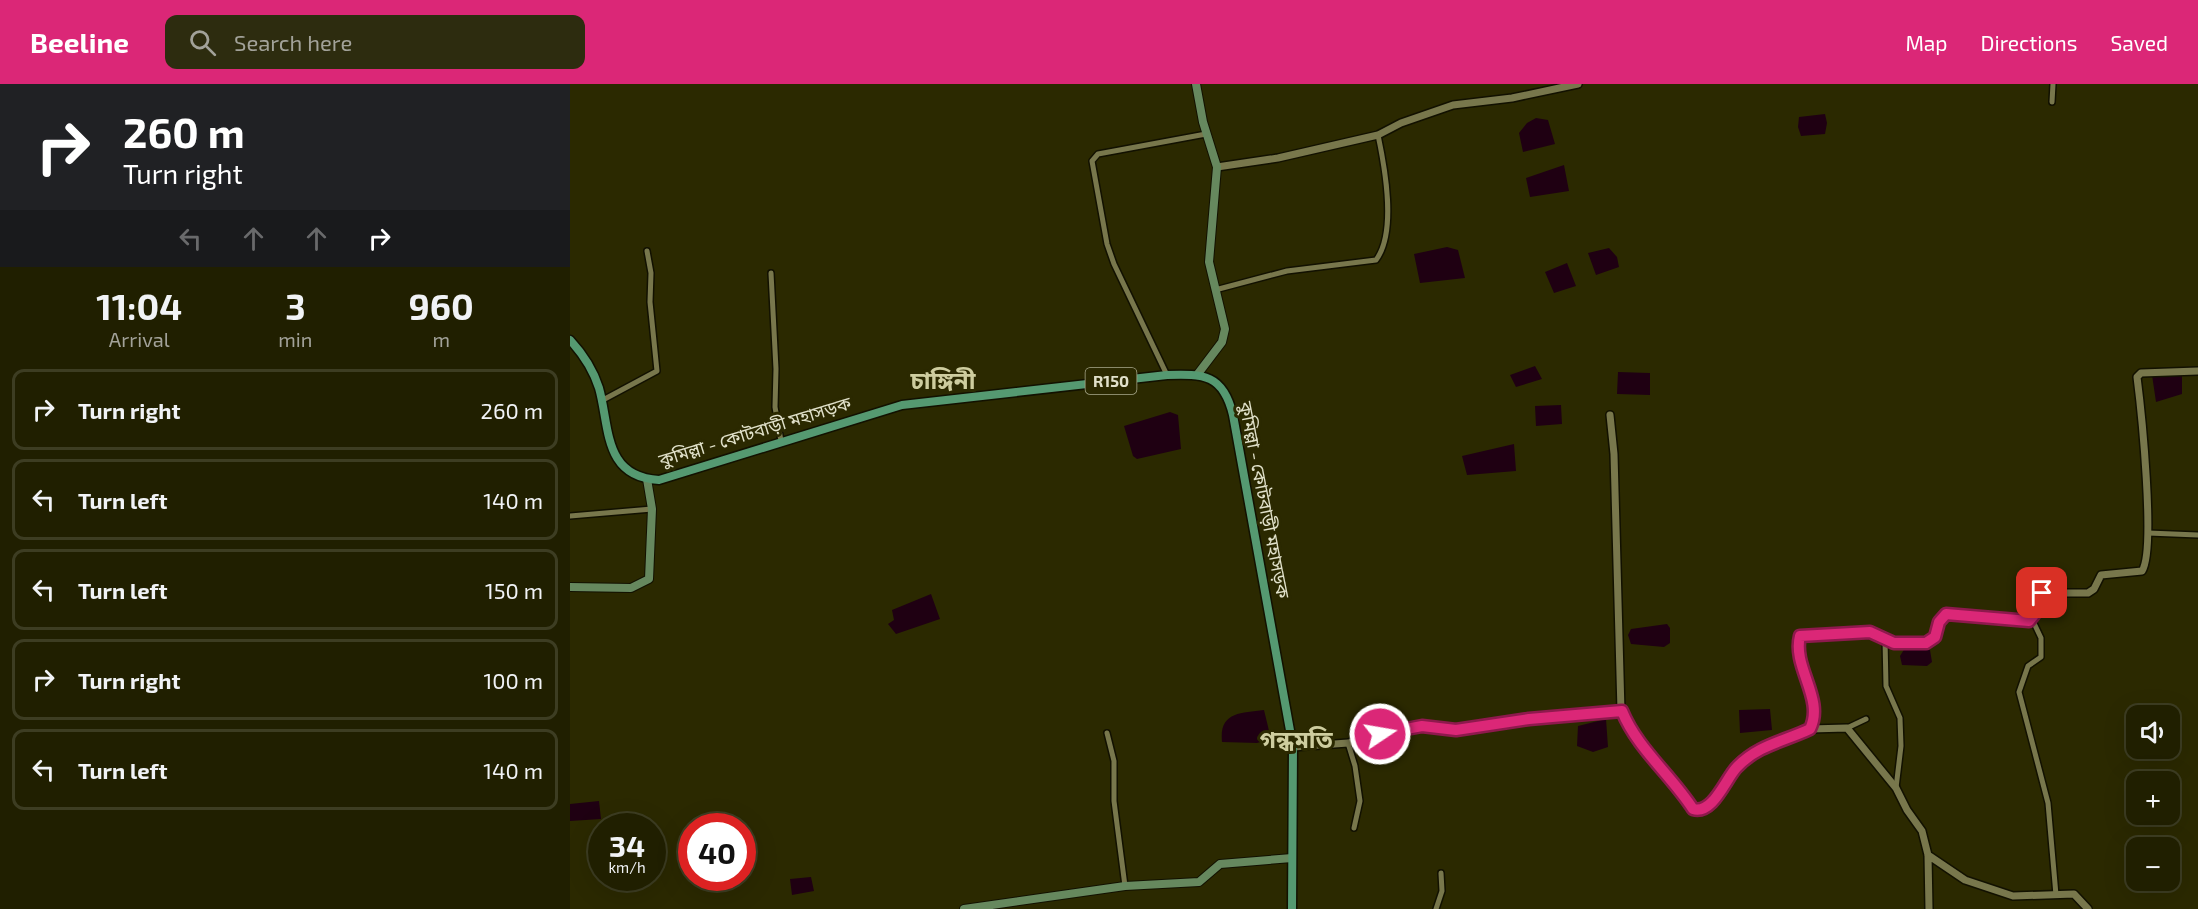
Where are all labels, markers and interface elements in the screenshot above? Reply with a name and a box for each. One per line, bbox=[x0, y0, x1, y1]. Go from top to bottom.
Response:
search box bbox=[165, 15, 585, 69]
text: Beeline bbox=[30, 25, 129, 59]
icon: search bbox=[186, 26, 219, 59]
text: Search here bbox=[234, 29, 352, 55]
text: Map bbox=[1905, 30, 1948, 55]
text: Directions bbox=[1981, 30, 2077, 55]
text: Saved bbox=[2110, 30, 2168, 55]
text: 260 m bbox=[123, 106, 245, 156]
icon: right bbox=[24, 108, 102, 186]
text: Turn right bbox=[123, 157, 243, 189]
icon: left bbox=[174, 222, 207, 255]
icon: ahead bbox=[237, 222, 270, 255]
icon: ahead bbox=[300, 222, 333, 255]
icon: right bbox=[363, 222, 396, 255]
text: 11:04 bbox=[96, 284, 182, 327]
text: 3 bbox=[285, 284, 306, 327]
text: 960 bbox=[409, 284, 474, 327]
text: Arrival bbox=[109, 327, 170, 351]
text: min bbox=[278, 327, 312, 351]
text: m bbox=[432, 327, 450, 351]
district label: চাঙ্গিনী bbox=[909, 365, 977, 394]
road number: R150 bbox=[1086, 368, 1136, 394]
street label: কুমিল্লা - কোটবাড়ী মহাসড়ক bbox=[655, 391, 854, 472]
icon: right bbox=[27, 393, 60, 426]
text: Turn right bbox=[78, 397, 180, 423]
text: 260 m bbox=[481, 397, 543, 423]
street label: কুমিল্লা - কোটবাড়ী মহাসড়ক bbox=[1234, 399, 1295, 601]
icon: left bbox=[27, 483, 60, 516]
text: Turn left bbox=[78, 487, 167, 513]
text: 140 m bbox=[483, 487, 543, 513]
pin bbox=[2016, 567, 2067, 618]
icon: left bbox=[27, 573, 60, 606]
icon: arrive bbox=[2025, 576, 2058, 609]
text: Turn left bbox=[78, 577, 167, 603]
text: 150 m bbox=[485, 577, 543, 603]
icon: right bbox=[27, 663, 60, 696]
text: Turn right bbox=[78, 667, 180, 693]
text: 100 m bbox=[484, 667, 543, 693]
position arrow bbox=[1348, 702, 1412, 766]
map controls bbox=[2126, 705, 2180, 891]
button: sound bbox=[2126, 705, 2180, 759]
district label: গন্ধমতি bbox=[1259, 724, 1334, 753]
icon: left bbox=[27, 753, 60, 786]
text: Turn left bbox=[78, 757, 167, 783]
text: 140 m bbox=[483, 757, 543, 783]
button: + bbox=[2126, 771, 2180, 825]
speed limit sign: 40 bbox=[678, 813, 756, 891]
text: 34 bbox=[609, 827, 645, 863]
button: − bbox=[2126, 837, 2180, 891]
text: km/h bbox=[608, 858, 646, 876]

